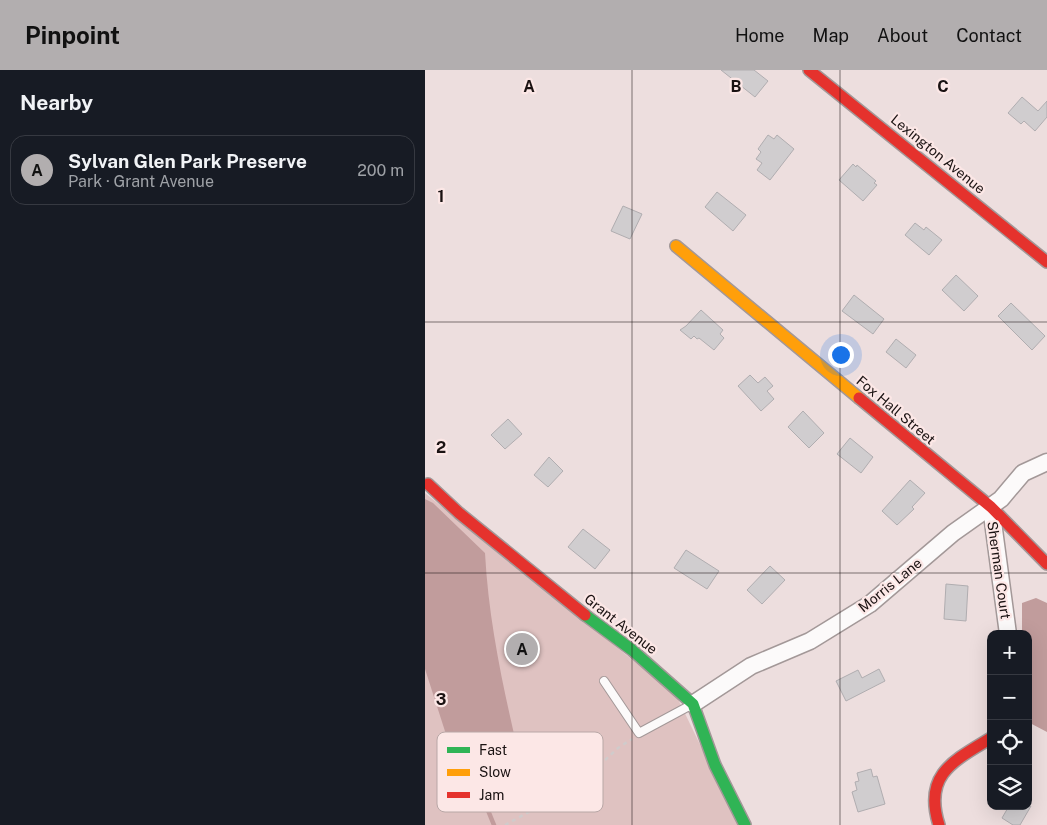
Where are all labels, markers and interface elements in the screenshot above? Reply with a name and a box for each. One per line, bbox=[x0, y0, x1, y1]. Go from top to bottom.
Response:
text: Pinpoint bbox=[25, 21, 120, 49]
text: Home bbox=[735, 25, 785, 46]
text: Map bbox=[813, 25, 849, 46]
text: About bbox=[877, 25, 928, 46]
text: Contact bbox=[956, 25, 1022, 46]
text: A bbox=[523, 77, 535, 96]
text: B bbox=[731, 77, 742, 96]
text: C bbox=[937, 77, 949, 96]
text: Nearby bbox=[20, 90, 93, 115]
street label: Lexington Avenue bbox=[888, 111, 988, 197]
text: Sylvan Glen Park Preserve bbox=[68, 150, 307, 172]
text: A bbox=[31, 161, 43, 180]
text: 200 m bbox=[357, 161, 404, 180]
text: Park · Grant Avenue bbox=[68, 172, 214, 191]
text: 1 bbox=[438, 187, 444, 206]
your location bbox=[828, 342, 854, 368]
street label: Fox Hall Street bbox=[853, 372, 939, 448]
text: 2 bbox=[436, 438, 446, 457]
street label: Sherman Court bbox=[984, 520, 1014, 620]
street label: Morris Lane bbox=[855, 555, 925, 615]
street label: Grant Avenue bbox=[581, 591, 661, 657]
pin: A bbox=[506, 630, 538, 668]
map controls bbox=[987, 630, 1032, 810]
button: + bbox=[987, 630, 1032, 675]
button: − bbox=[987, 675, 1032, 720]
text: 3 bbox=[436, 690, 446, 709]
button: locate bbox=[987, 720, 1032, 765]
legend bbox=[437, 732, 603, 812]
text: Fast bbox=[479, 742, 507, 758]
text: Slow bbox=[479, 764, 511, 780]
button: layers bbox=[987, 765, 1032, 810]
text: Jam bbox=[479, 787, 504, 803]

